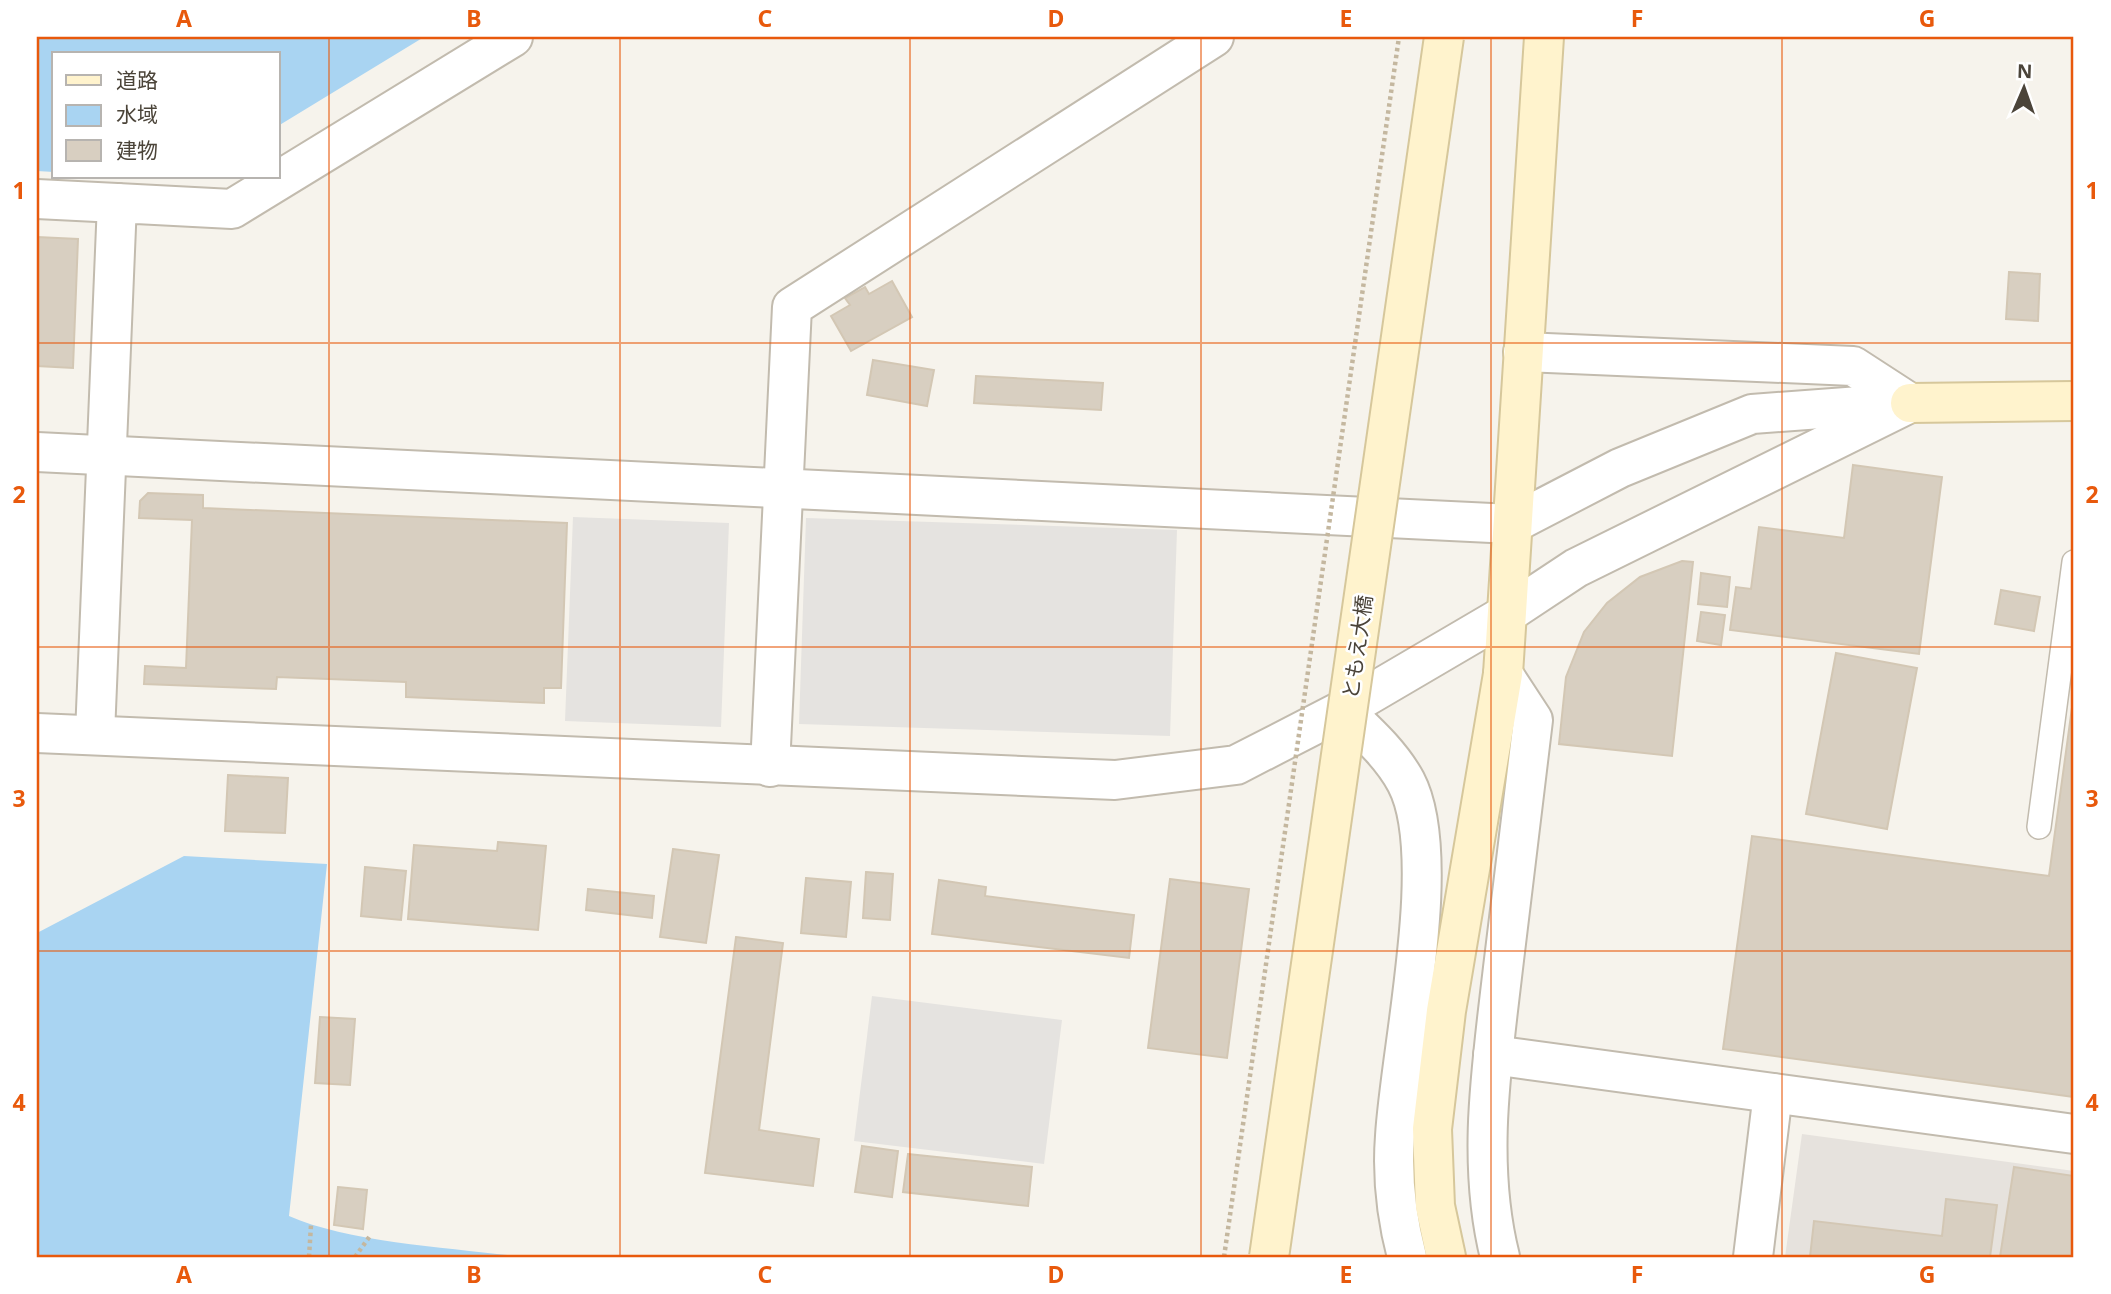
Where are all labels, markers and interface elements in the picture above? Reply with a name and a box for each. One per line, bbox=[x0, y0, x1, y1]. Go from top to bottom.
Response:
text: A bbox=[176, 2, 192, 34]
text: B bbox=[466, 2, 482, 34]
text: C bbox=[758, 2, 773, 34]
text: D bbox=[1048, 2, 1064, 34]
text: E bbox=[1340, 2, 1352, 34]
text: F bbox=[1631, 2, 1643, 34]
text: G bbox=[1919, 2, 1935, 34]
legend bbox=[52, 52, 280, 178]
north arrow bbox=[1988, 52, 2058, 122]
text: N bbox=[2016, 58, 2033, 84]
text: 道路 bbox=[116, 66, 158, 94]
text: 水域 bbox=[116, 100, 158, 128]
text: 建物 bbox=[116, 136, 158, 164]
text: 1 bbox=[12, 174, 26, 206]
text: 1 bbox=[2085, 174, 2099, 206]
text: 2 bbox=[12, 478, 26, 510]
text: 2 bbox=[2085, 478, 2099, 510]
street label: ともえ大橋 bbox=[1336, 593, 1378, 701]
text: 3 bbox=[12, 782, 26, 814]
text: 3 bbox=[2085, 782, 2099, 814]
text: 4 bbox=[12, 1086, 26, 1118]
text: 4 bbox=[2085, 1086, 2099, 1118]
text: A bbox=[176, 1258, 192, 1290]
text: B bbox=[466, 1258, 482, 1290]
text: C bbox=[758, 1258, 773, 1290]
text: D bbox=[1048, 1258, 1064, 1290]
text: E bbox=[1340, 1258, 1352, 1290]
text: F bbox=[1631, 1258, 1643, 1290]
text: G bbox=[1919, 1258, 1935, 1290]

